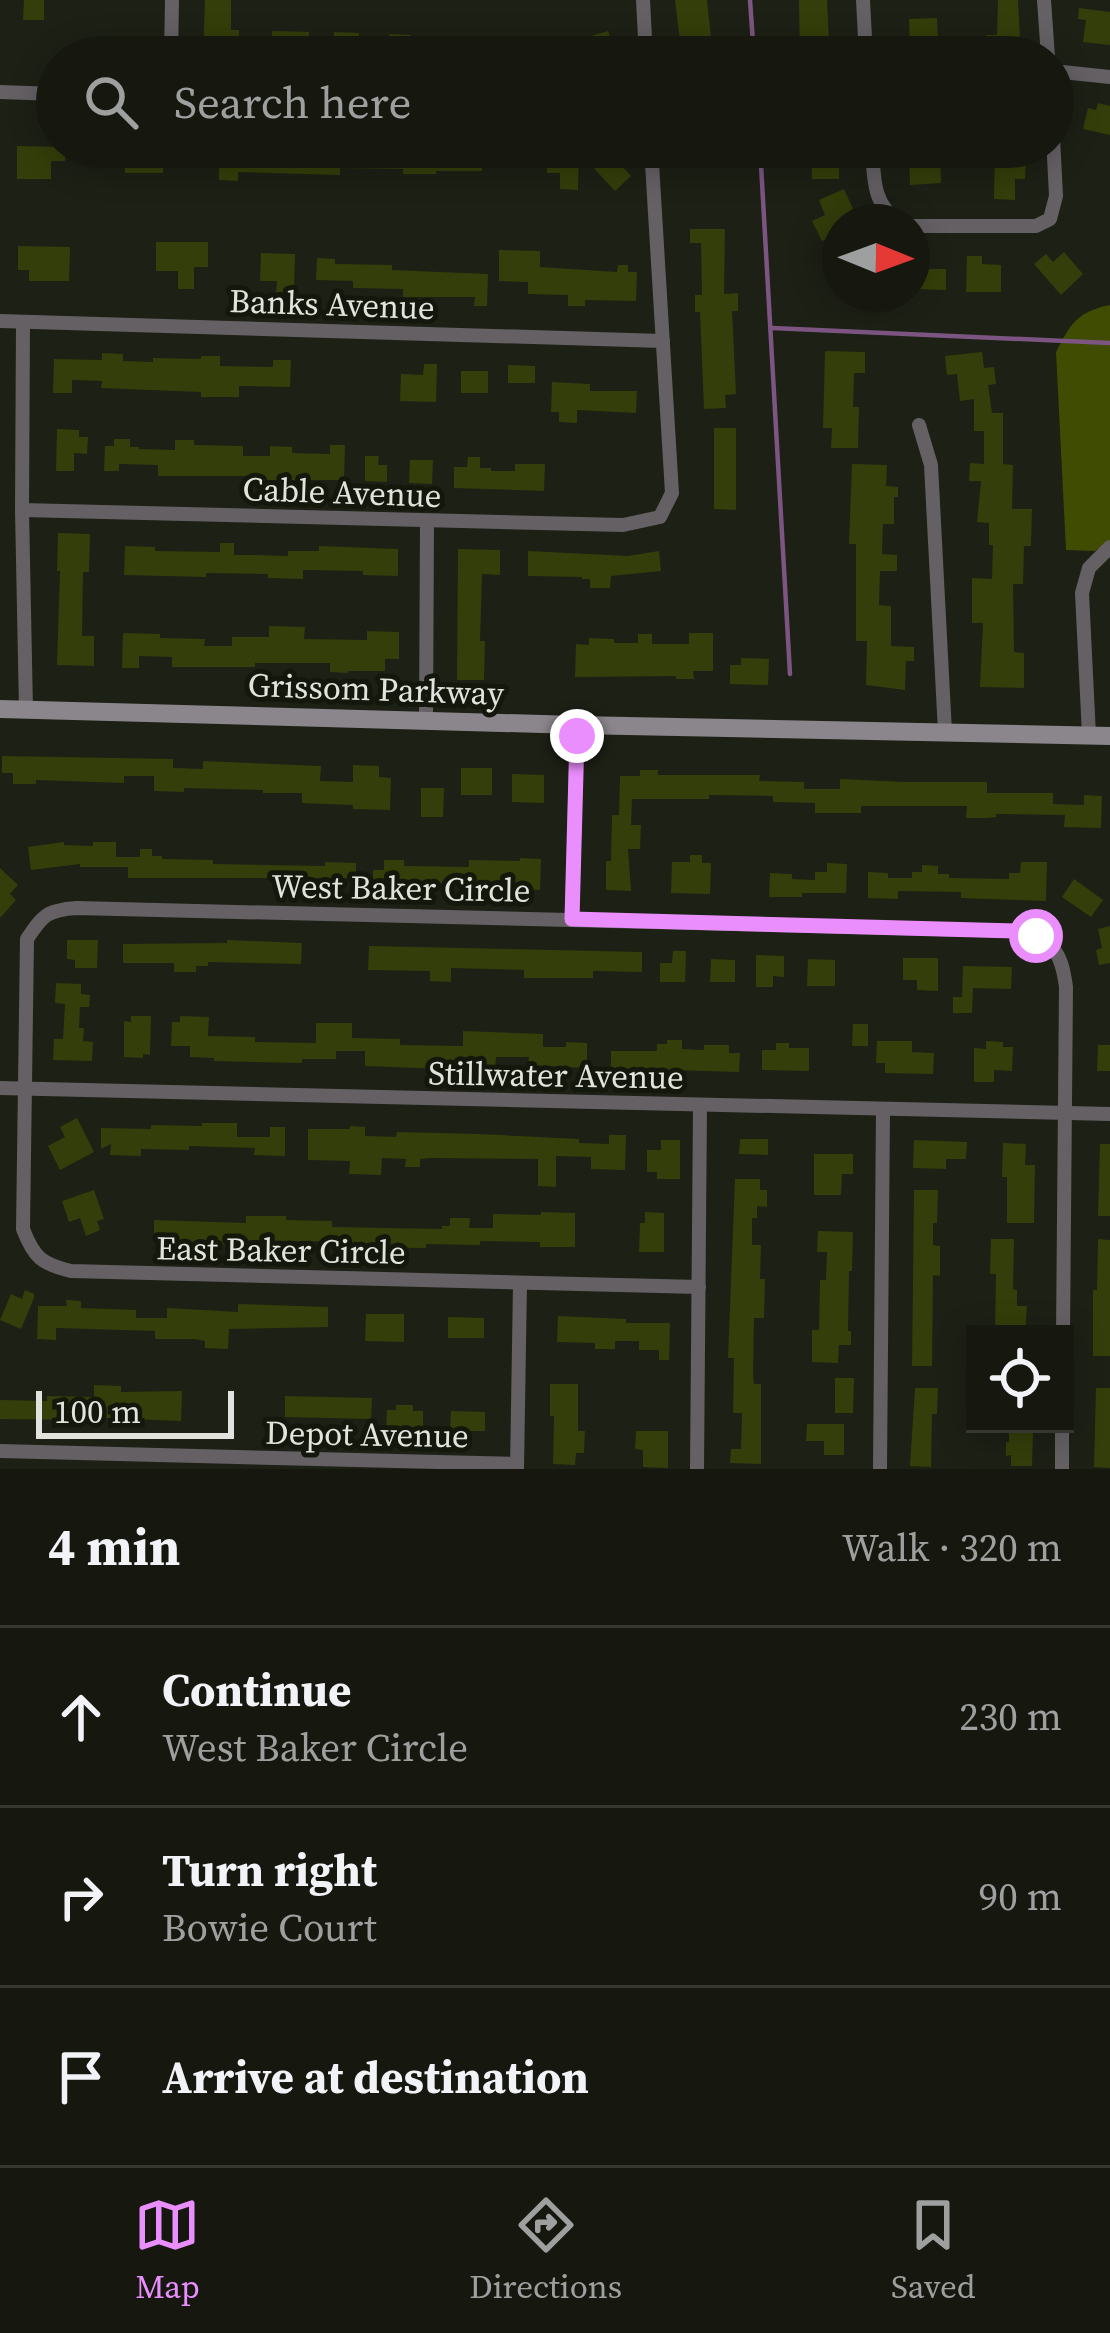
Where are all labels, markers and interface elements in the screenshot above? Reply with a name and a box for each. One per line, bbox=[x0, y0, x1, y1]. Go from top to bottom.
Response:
search box bbox=[36, 36, 1074, 168]
icon: search bbox=[78, 69, 144, 135]
text: Search here bbox=[174, 71, 411, 133]
north arrow bbox=[822, 204, 930, 312]
street label: Banks Avenue bbox=[229, 278, 435, 330]
street label: Cable Avenue bbox=[242, 466, 442, 518]
street label: Grissom Parkway bbox=[247, 662, 505, 716]
route end bbox=[550, 709, 604, 763]
street label: West Baker Circle bbox=[271, 863, 531, 913]
route start bbox=[1009, 909, 1063, 963]
street label: Stillwater Avenue bbox=[428, 1050, 684, 1100]
street label: East Baker Circle bbox=[156, 1225, 406, 1275]
map controls bbox=[966, 1325, 1074, 1433]
button: locate bbox=[966, 1325, 1074, 1433]
scale bar bbox=[36, 1385, 234, 1438]
text: 100 m bbox=[54, 1389, 141, 1434]
street label: Depot Avenue bbox=[265, 1410, 469, 1458]
text: 4 min bbox=[48, 1512, 180, 1582]
text: Walk · 320 m bbox=[842, 1521, 1062, 1574]
text: Continue bbox=[162, 1659, 351, 1721]
icon: ahead bbox=[48, 1684, 114, 1750]
text: 230 m bbox=[959, 1690, 1062, 1743]
text: West Baker Circle bbox=[162, 1721, 468, 1774]
text: Turn right bbox=[162, 1839, 377, 1901]
icon: right bbox=[48, 1864, 114, 1930]
text: 90 m bbox=[979, 1870, 1062, 1923]
text: Bowie Court bbox=[162, 1901, 377, 1954]
icon: arrive bbox=[48, 2044, 114, 2110]
text: Arrive at destination bbox=[162, 2046, 589, 2108]
tab: Map bbox=[134, 2192, 200, 2309]
tab: Directions bbox=[469, 2192, 622, 2309]
tab: Saved bbox=[891, 2192, 976, 2309]

